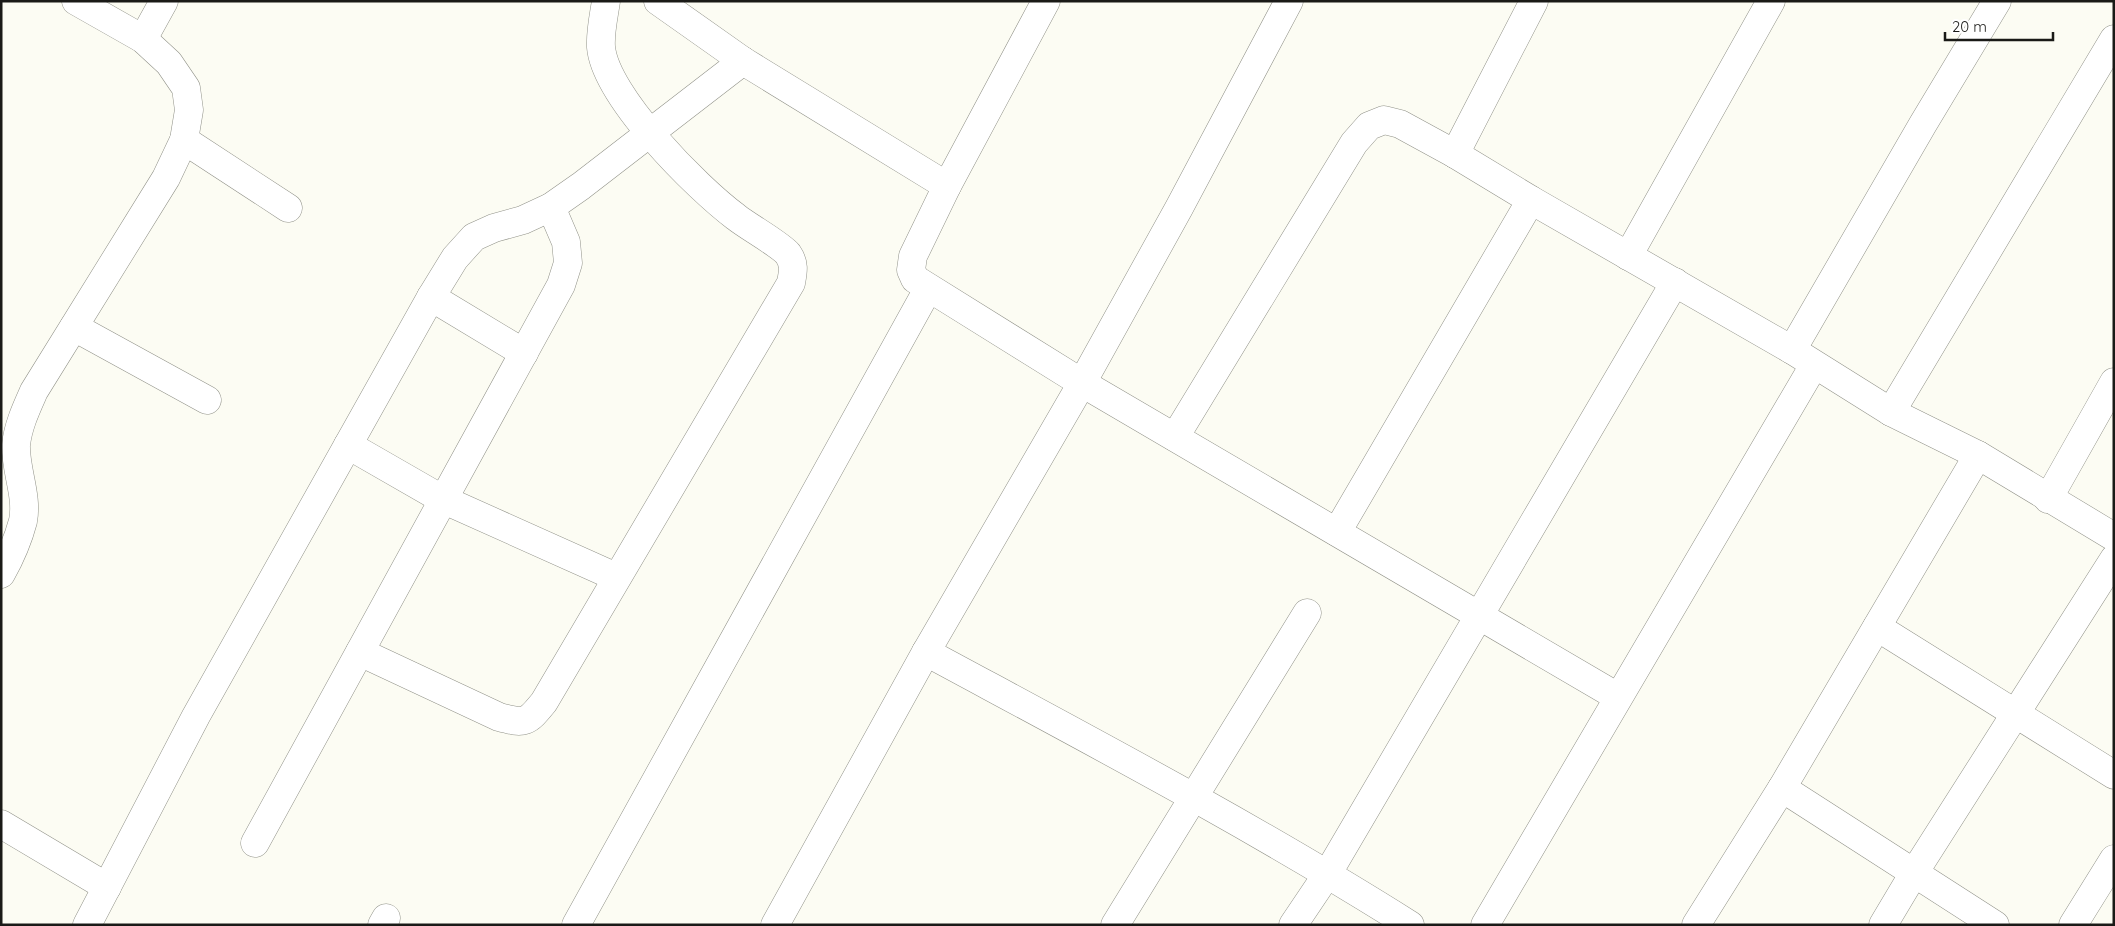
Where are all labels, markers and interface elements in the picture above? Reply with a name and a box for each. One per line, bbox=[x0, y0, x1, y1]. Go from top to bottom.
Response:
scale bar bbox=[1945, 10, 2052, 42]
text: 20 m bbox=[1952, 17, 1987, 36]

